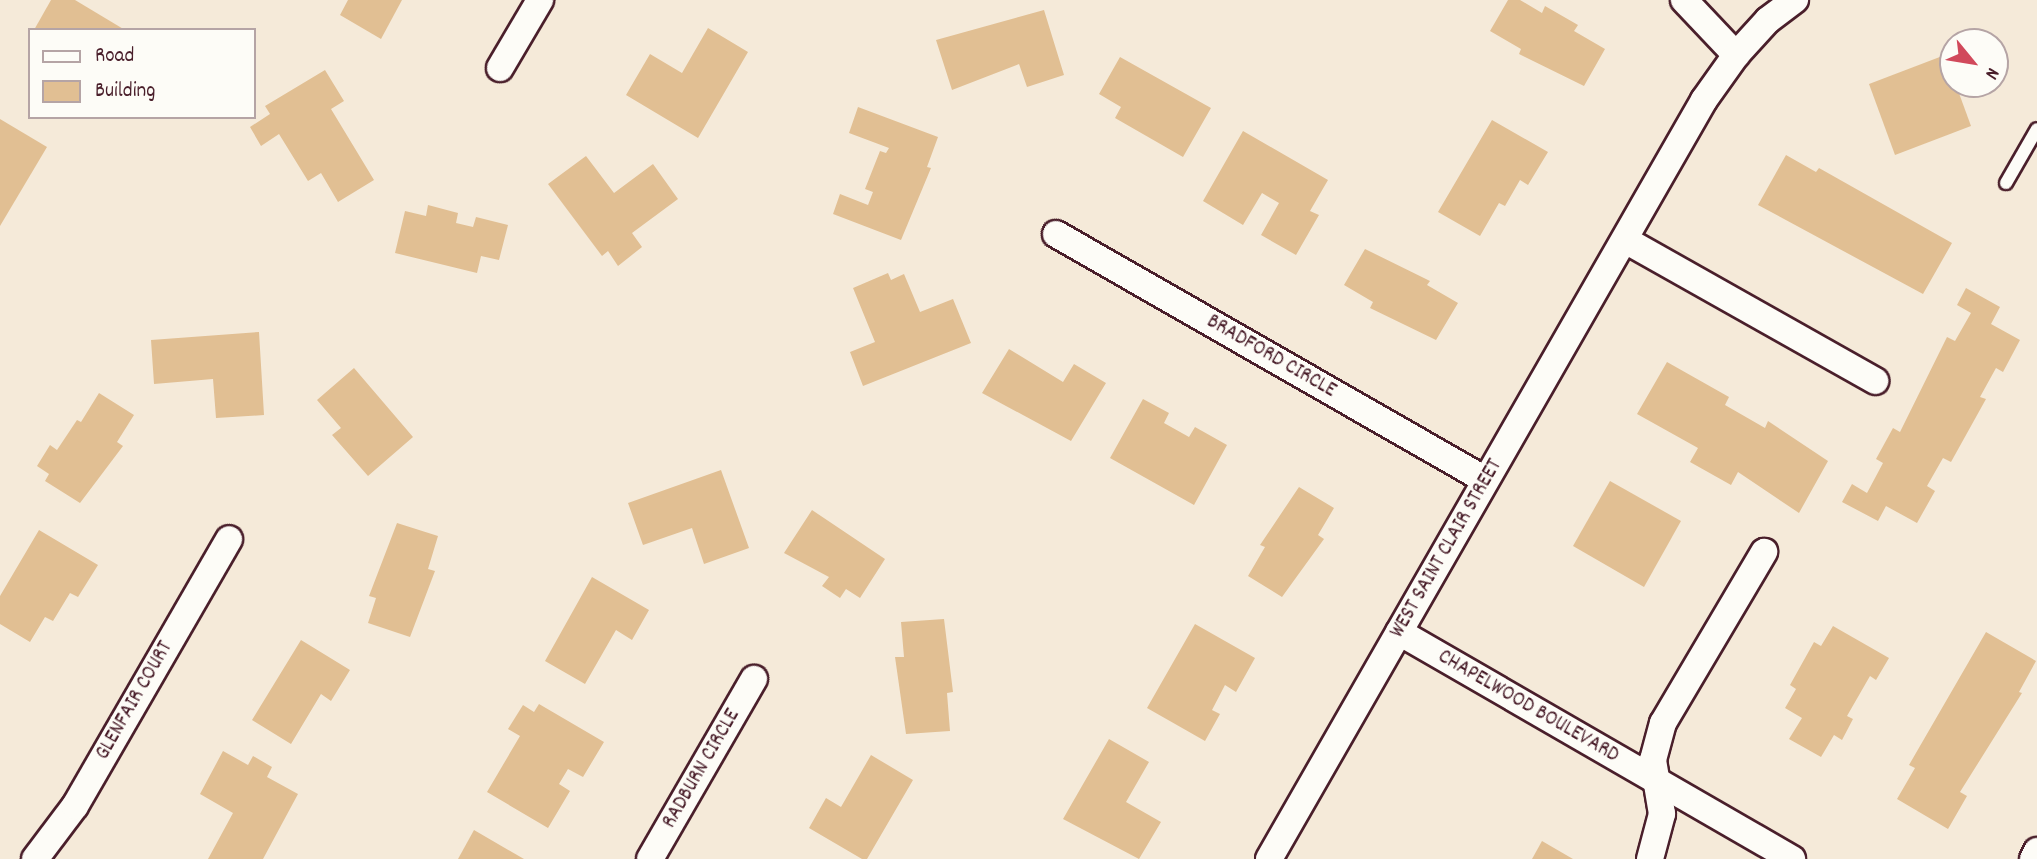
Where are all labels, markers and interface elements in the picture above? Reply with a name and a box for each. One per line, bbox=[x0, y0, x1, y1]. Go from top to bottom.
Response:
legend bbox=[28, 28, 256, 119]
north arrow bbox=[1939, 28, 2009, 98]
text: Road bbox=[95, 42, 134, 72]
text: N bbox=[1977, 62, 2005, 84]
text: Building bbox=[95, 77, 155, 107]
street label: BRADFORD CIRCLE bbox=[1202, 310, 1340, 404]
street label: WEST SAINT CLAIR STREET bbox=[1386, 455, 1508, 643]
street label: GLENFAIR COURT bbox=[91, 637, 179, 765]
street label: CHAPELWOOD BOULEVARD bbox=[1433, 645, 1623, 769]
street label: RADBURN CIRCLE bbox=[658, 705, 746, 833]

